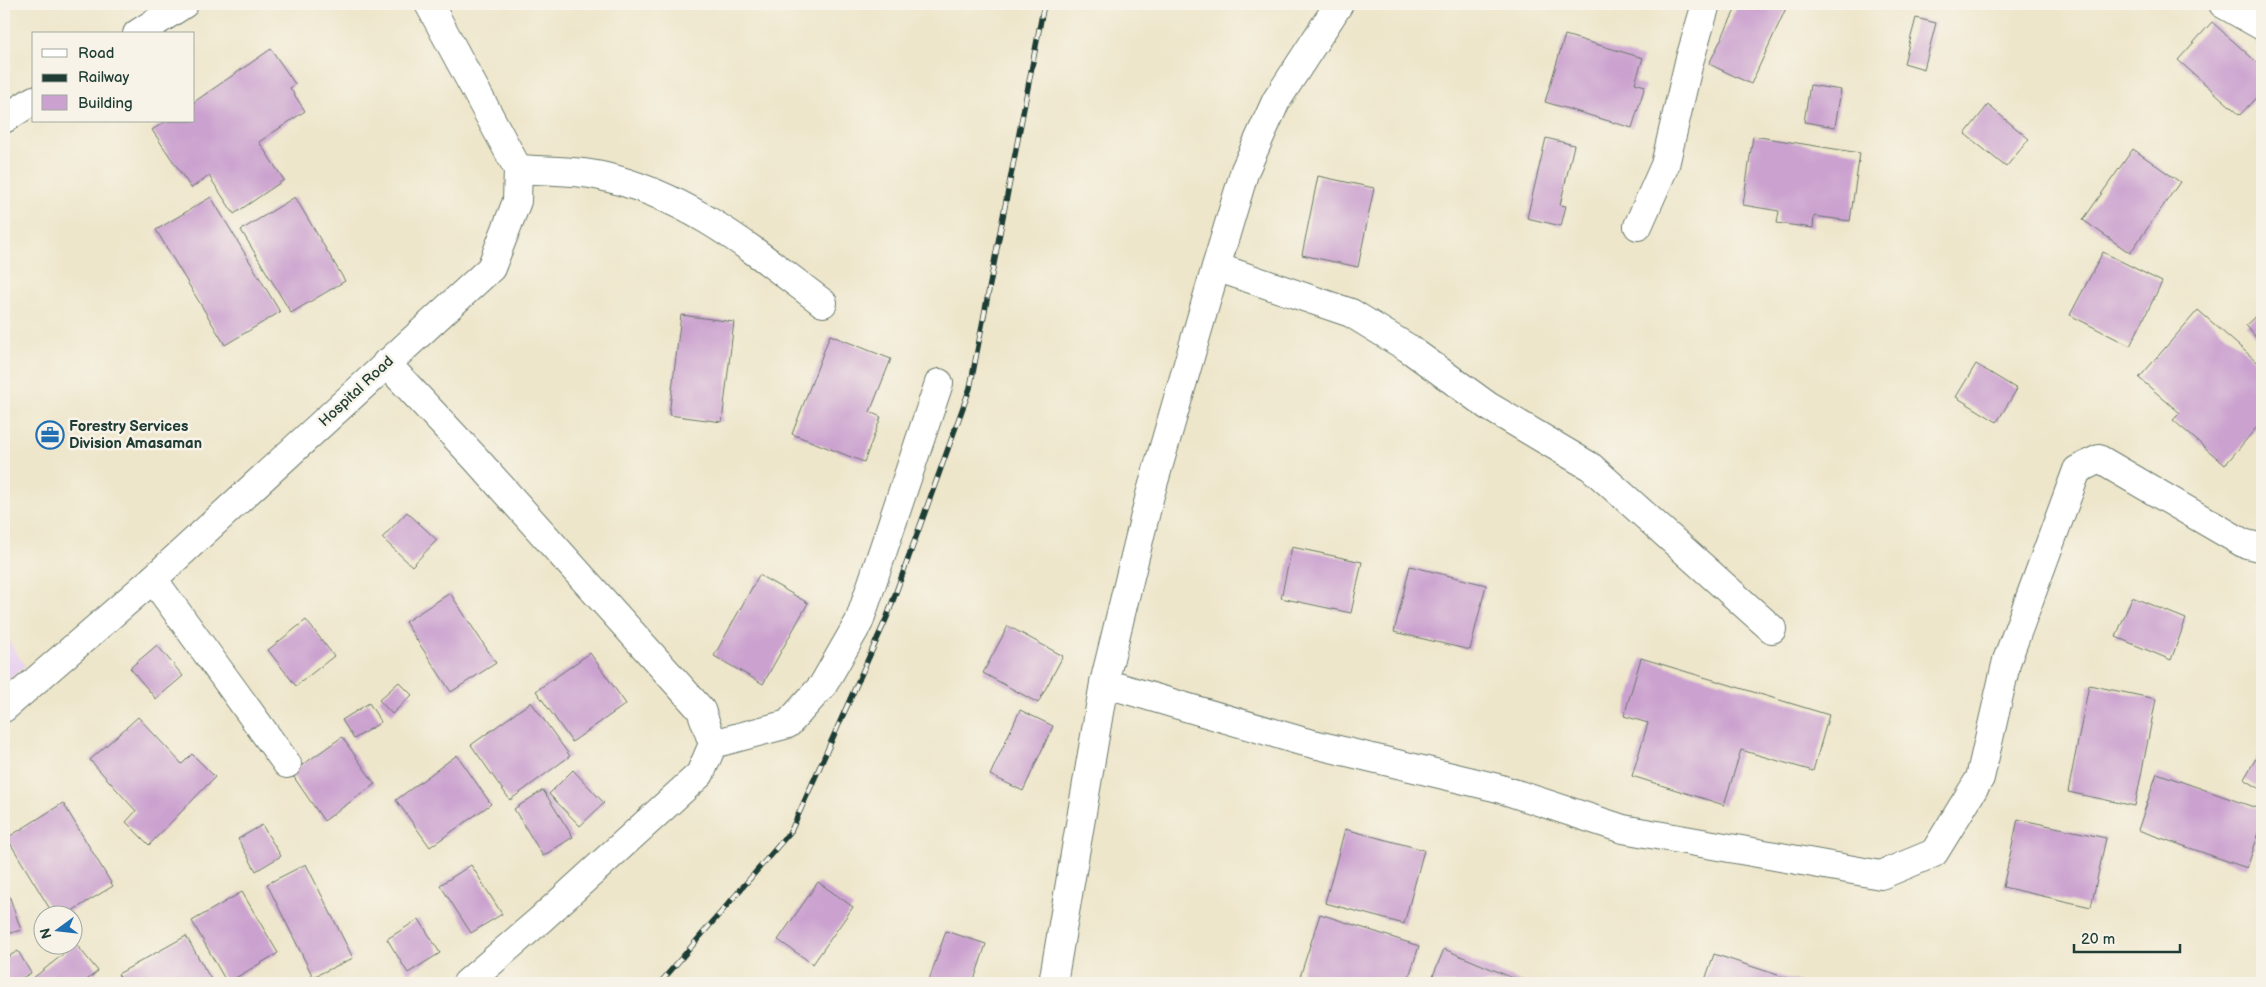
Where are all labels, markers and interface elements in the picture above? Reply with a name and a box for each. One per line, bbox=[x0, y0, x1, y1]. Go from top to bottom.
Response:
legend bbox=[32, 32, 195, 122]
text: Road bbox=[78, 44, 114, 63]
text: Railway bbox=[78, 68, 129, 87]
text: Building bbox=[78, 94, 133, 113]
street label: Hospital Road bbox=[315, 352, 398, 431]
place label: Forestry Services Division Amasaman bbox=[69, 417, 202, 453]
office icon: Forestry Services Division Amasaman bbox=[35, 420, 65, 450]
north arrow bbox=[32, 904, 82, 954]
scale bar bbox=[2074, 922, 2180, 954]
text: N bbox=[36, 926, 55, 941]
text: 20 m bbox=[2081, 930, 2115, 949]

